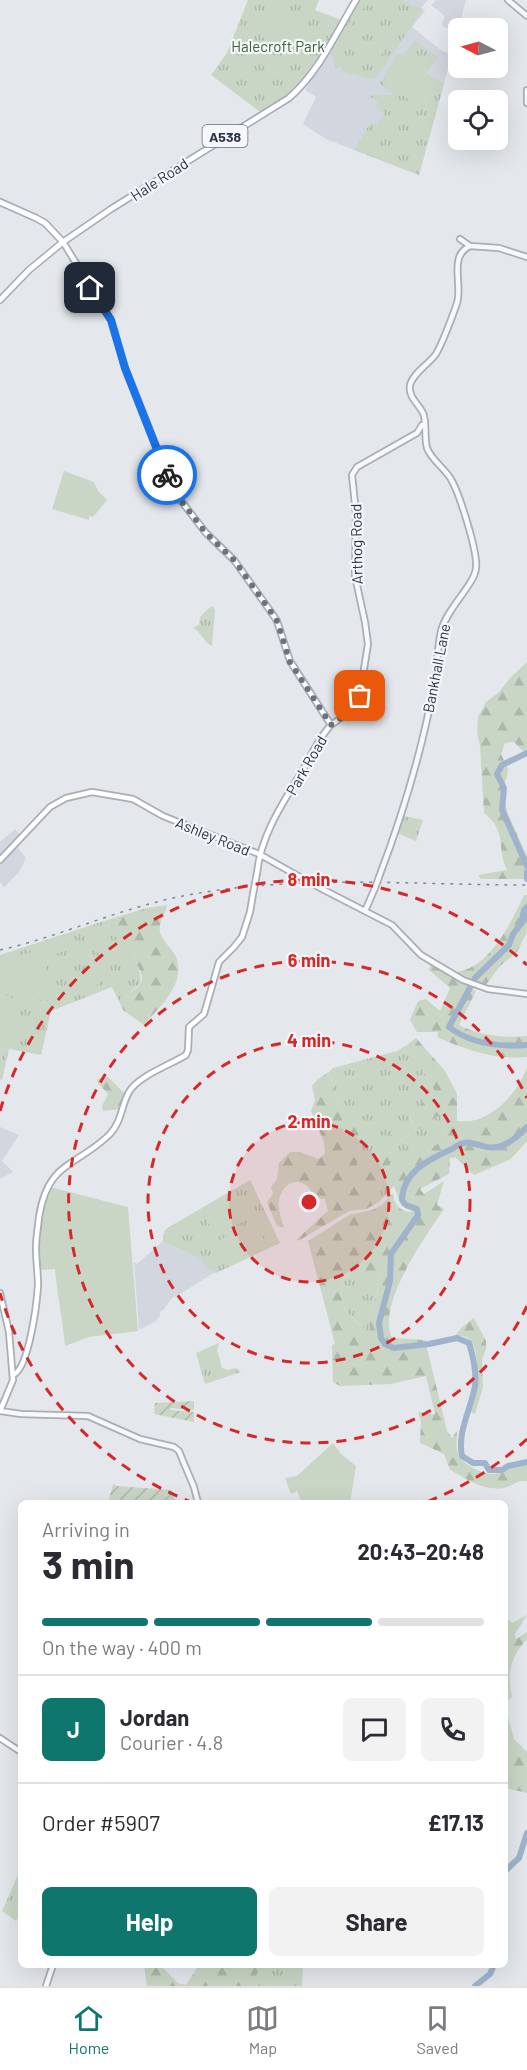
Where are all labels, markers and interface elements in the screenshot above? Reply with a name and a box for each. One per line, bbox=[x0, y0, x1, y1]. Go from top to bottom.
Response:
north arrow bbox=[448, 18, 508, 78]
map controls bbox=[448, 18, 508, 150]
park label: Halecroft Park bbox=[231, 37, 325, 55]
button: locate bbox=[448, 90, 508, 150]
road number: A538 bbox=[202, 125, 248, 147]
street label: Hale Road bbox=[127, 154, 191, 204]
pin bbox=[64, 262, 115, 313]
icon: home bbox=[73, 271, 106, 304]
courier bbox=[137, 445, 197, 505]
icon: bike bbox=[151, 459, 184, 492]
street label: Arthog Road bbox=[346, 504, 366, 584]
street label: Bankhall Lane bbox=[419, 622, 453, 714]
pin bbox=[334, 670, 385, 721]
icon: bag bbox=[343, 679, 376, 712]
street label: Park Road bbox=[282, 732, 330, 798]
street label: Ashley Road bbox=[173, 813, 253, 859]
text: 8 min bbox=[288, 868, 330, 890]
text: 6 min bbox=[288, 949, 330, 971]
text: 4 min bbox=[287, 1029, 331, 1051]
text: 2 min bbox=[287, 1110, 331, 1132]
centre of rings bbox=[299, 1192, 319, 1212]
text: Arriving in bbox=[42, 1517, 130, 1541]
text: 20:43–20:48 bbox=[357, 1538, 484, 1564]
text: 3 min bbox=[42, 1540, 135, 1587]
text: On the way · 400 m bbox=[42, 1635, 202, 1659]
button: chat bbox=[343, 1698, 406, 1761]
button: phone bbox=[421, 1698, 484, 1761]
text: Jordan bbox=[120, 1704, 189, 1730]
text: J bbox=[67, 1716, 80, 1742]
text: Courier · 4.8 bbox=[120, 1730, 223, 1754]
text: Order #5907 bbox=[42, 1809, 160, 1835]
text: £17.13 bbox=[428, 1809, 484, 1835]
button: Help bbox=[42, 1887, 257, 1956]
button: Share bbox=[269, 1887, 484, 1956]
tab: Home bbox=[69, 2002, 109, 2057]
tab: Map bbox=[246, 2002, 279, 2057]
tab: Saved bbox=[416, 2002, 458, 2057]

